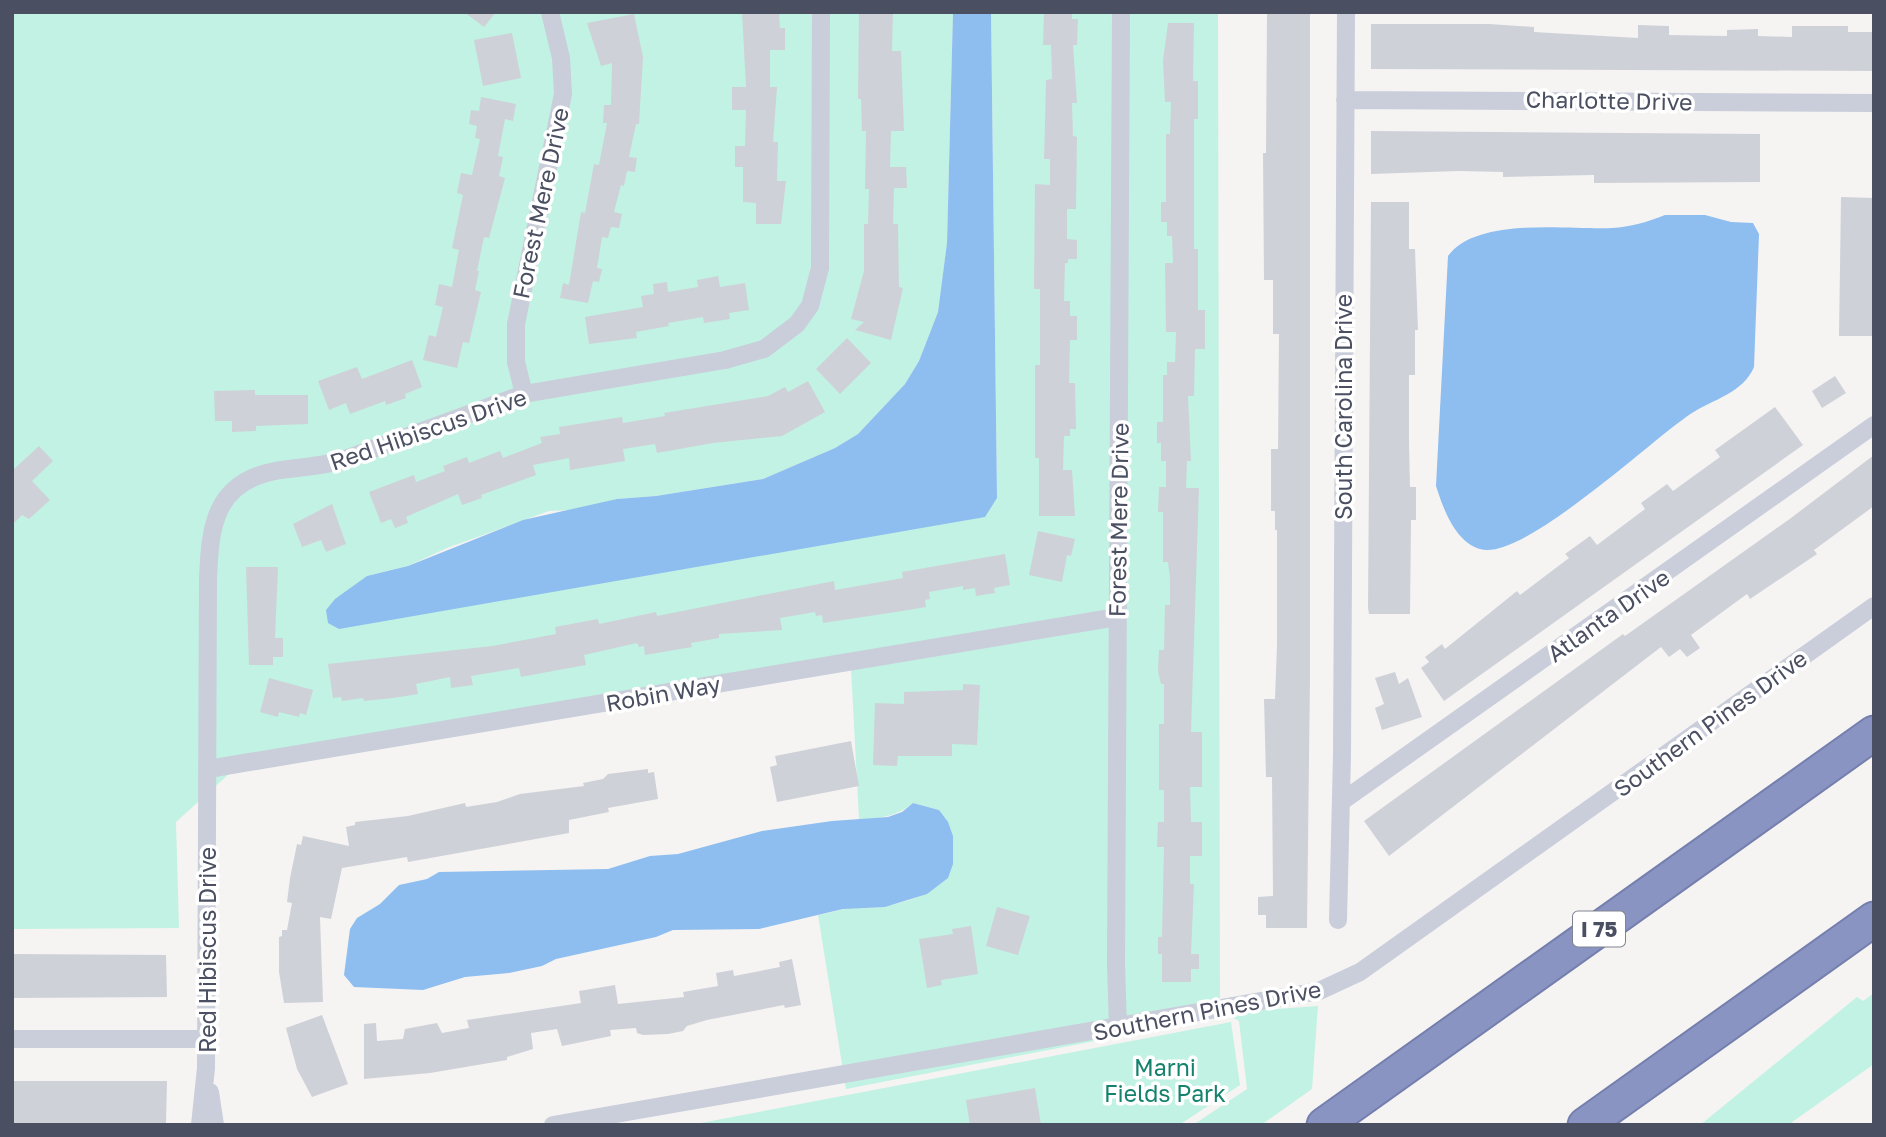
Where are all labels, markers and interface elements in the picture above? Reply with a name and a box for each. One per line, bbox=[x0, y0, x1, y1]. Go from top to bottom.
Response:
street label: Charlotte Drive bbox=[1525, 85, 1693, 115]
street label: Forest Mere Drive bbox=[506, 105, 574, 301]
street label: South Carolina Drive bbox=[1329, 294, 1357, 520]
street label: Red Hibiscus Drive bbox=[326, 382, 530, 476]
street label: Forest Mere Drive bbox=[1102, 423, 1134, 617]
street label: Atlanta Drive bbox=[1541, 563, 1675, 667]
street label: Southern Pines Drive bbox=[1608, 644, 1812, 802]
street label: Robin Way bbox=[603, 669, 723, 717]
street label: Red Hibiscus Drive bbox=[193, 847, 221, 1053]
road number: I 75 bbox=[1573, 912, 1625, 946]
street label: Southern Pines Drive bbox=[1091, 974, 1323, 1046]
park label: Marni Fields Park bbox=[1104, 1053, 1226, 1107]

